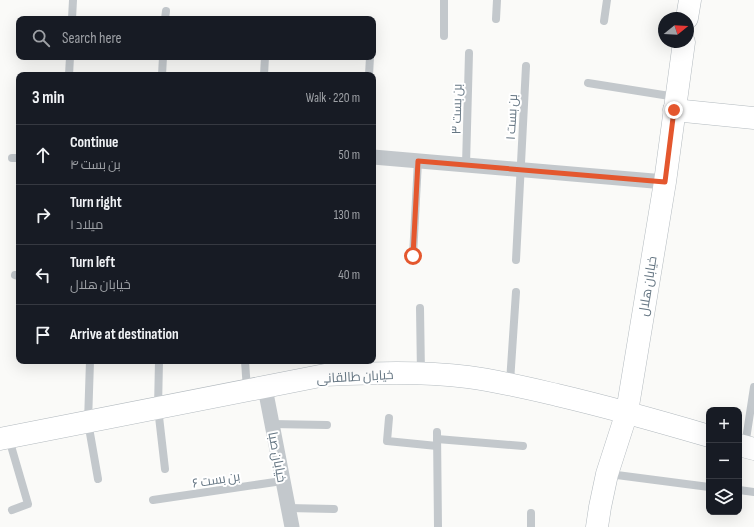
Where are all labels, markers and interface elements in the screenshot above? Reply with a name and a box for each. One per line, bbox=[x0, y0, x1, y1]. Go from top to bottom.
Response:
north arrow bbox=[658, 12, 694, 48]
search box bbox=[16, 16, 376, 60]
icon: search bbox=[30, 27, 52, 49]
text: Search here bbox=[62, 29, 122, 48]
street label: بن بست ۳ bbox=[449, 83, 465, 135]
text: 3 min bbox=[32, 88, 65, 108]
text: Walk · 220 m bbox=[306, 90, 360, 106]
street label: بن بست ۱ bbox=[503, 94, 521, 140]
route end bbox=[665, 101, 683, 119]
text: Continue bbox=[70, 133, 119, 152]
icon: ahead bbox=[32, 144, 54, 166]
text: 50 m bbox=[339, 147, 360, 163]
text: بن بست ۴ bbox=[70, 157, 121, 173]
text: Turn right bbox=[70, 193, 122, 212]
icon: right bbox=[32, 204, 54, 226]
text: 130 m bbox=[334, 207, 360, 223]
text: میلاد ۱ bbox=[70, 217, 103, 233]
route start bbox=[404, 247, 422, 265]
text: Turn left bbox=[70, 253, 115, 272]
street label: خیابان هلال bbox=[635, 255, 661, 317]
icon: left bbox=[32, 264, 54, 286]
text: 40 m bbox=[338, 267, 360, 283]
text: خیابان هلال bbox=[70, 277, 131, 293]
icon: arrive bbox=[32, 324, 54, 346]
text: Arrive at destination bbox=[70, 325, 179, 344]
street label: خیابان طالقانی bbox=[316, 367, 394, 387]
map controls bbox=[706, 407, 742, 515]
button: + bbox=[706, 407, 742, 443]
street label: خیابان صبا bbox=[264, 431, 290, 484]
button: − bbox=[706, 443, 742, 479]
street label: بن بست ۶ bbox=[191, 468, 241, 492]
button: layers bbox=[706, 479, 742, 515]

